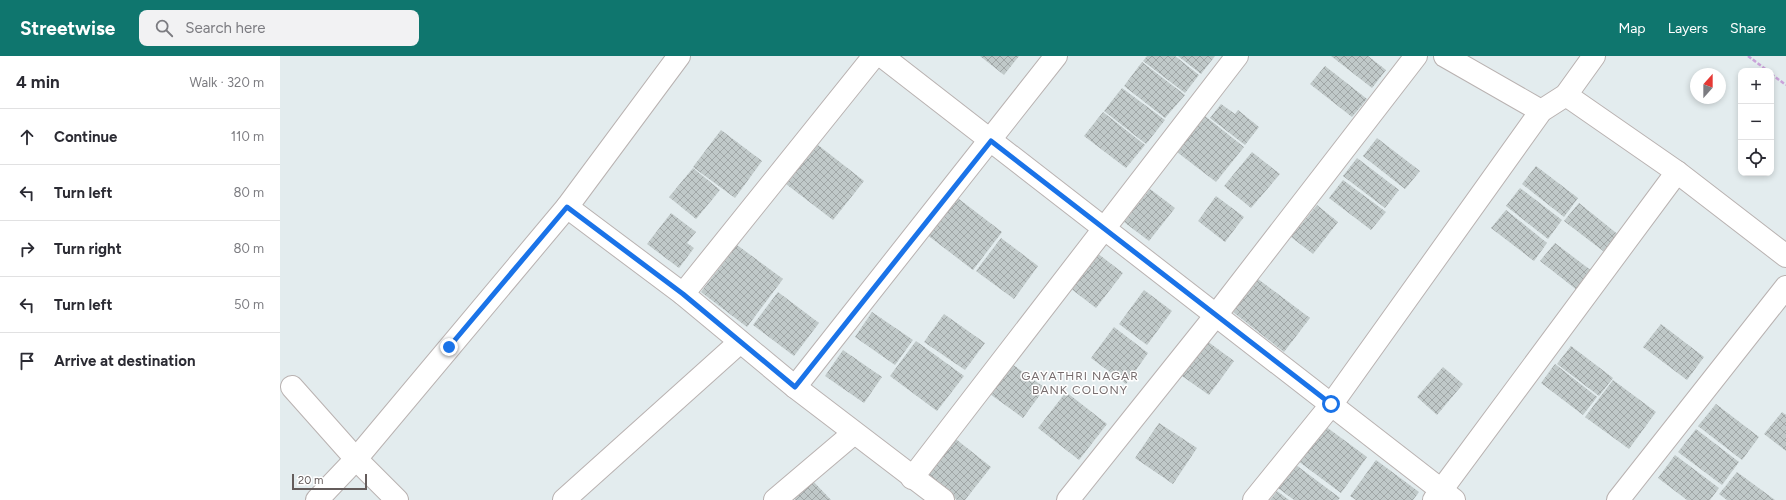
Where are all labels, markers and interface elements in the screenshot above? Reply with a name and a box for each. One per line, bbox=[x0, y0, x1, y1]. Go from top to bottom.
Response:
search box bbox=[139, 10, 419, 46]
text: Streetwise bbox=[20, 17, 115, 40]
icon: search bbox=[153, 17, 175, 39]
text: Search here bbox=[185, 19, 265, 37]
text: Map bbox=[1618, 20, 1646, 37]
text: Layers bbox=[1668, 20, 1708, 37]
text: Share bbox=[1730, 20, 1766, 37]
north arrow bbox=[1690, 68, 1726, 104]
map controls bbox=[1738, 68, 1774, 176]
button: + bbox=[1738, 68, 1774, 104]
text: 4 min bbox=[16, 72, 60, 92]
text: Walk · 320 m bbox=[190, 75, 264, 90]
button: − bbox=[1738, 104, 1774, 140]
icon: ahead bbox=[16, 126, 38, 148]
text: Continue bbox=[54, 128, 117, 146]
text: 110 m bbox=[231, 129, 264, 144]
button: locate bbox=[1738, 140, 1774, 176]
icon: left bbox=[16, 182, 38, 204]
text: Turn left bbox=[54, 184, 112, 202]
text: 80 m bbox=[233, 185, 264, 200]
icon: right bbox=[16, 238, 38, 260]
text: Turn right bbox=[54, 240, 122, 258]
text: 80 m bbox=[233, 241, 264, 256]
icon: left bbox=[16, 294, 38, 316]
text: Turn left bbox=[54, 296, 112, 314]
text: 50 m bbox=[234, 297, 264, 312]
route end bbox=[440, 338, 458, 356]
icon: arrive bbox=[16, 350, 38, 372]
text: Arrive at destination bbox=[54, 352, 195, 370]
district label: GAYATHRI NAGAR BANK COLONY bbox=[1021, 369, 1139, 397]
route start bbox=[1322, 395, 1340, 413]
scale bar bbox=[292, 472, 367, 491]
text: 20 m bbox=[298, 474, 323, 487]

